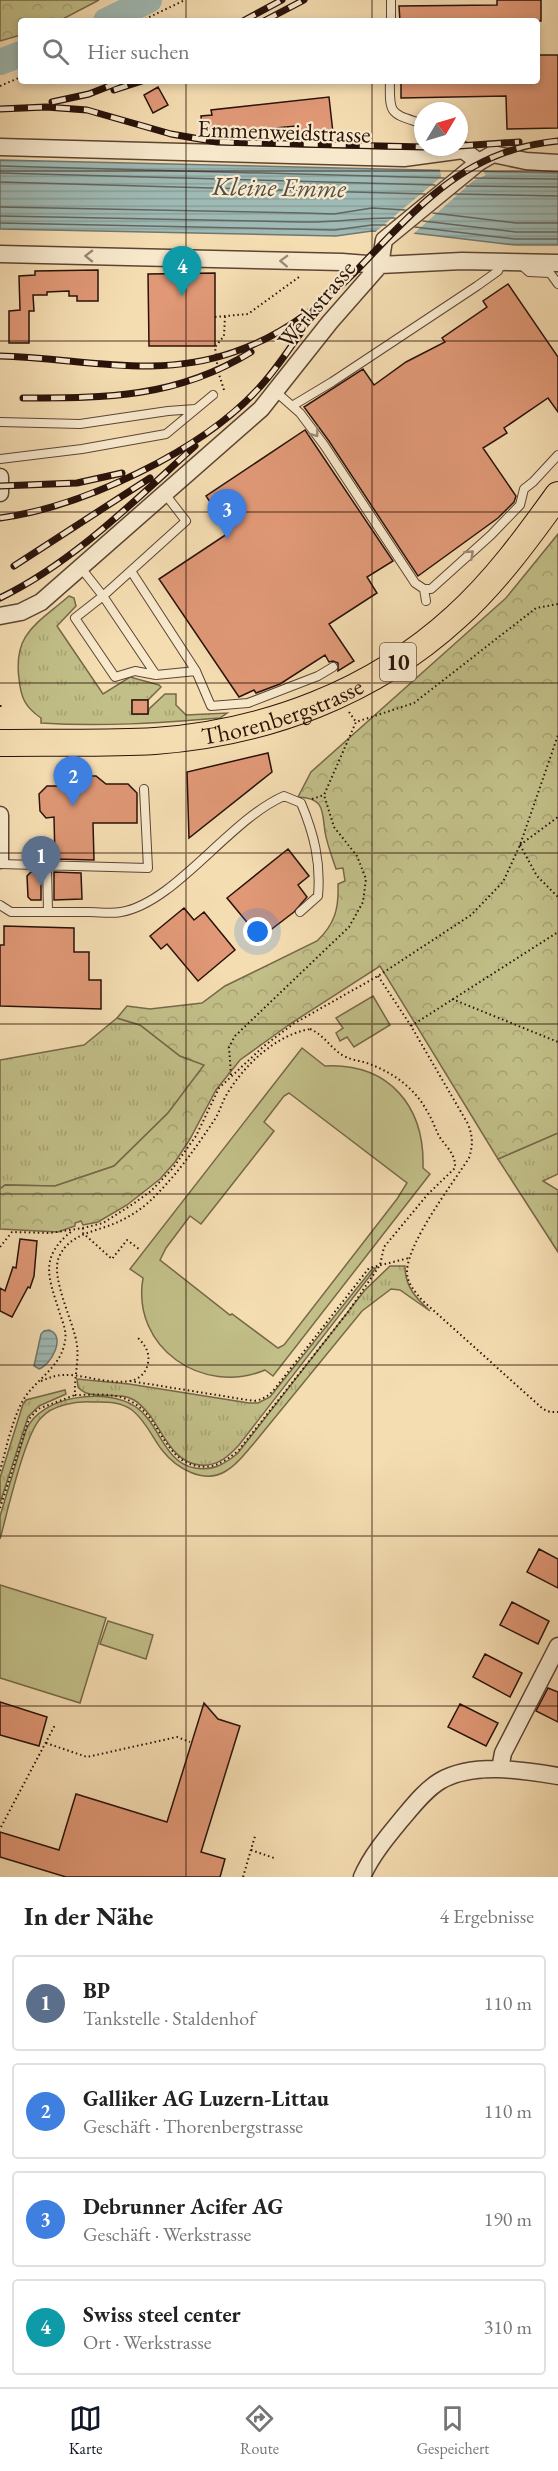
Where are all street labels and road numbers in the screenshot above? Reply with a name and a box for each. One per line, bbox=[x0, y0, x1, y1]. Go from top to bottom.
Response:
street label: Emmenweidstrasse bbox=[197, 112, 371, 150]
street label: Werkstrasse bbox=[270, 253, 362, 355]
road number: 10 bbox=[380, 643, 416, 681]
street label: Thorenbergstrasse bbox=[199, 670, 368, 751]

